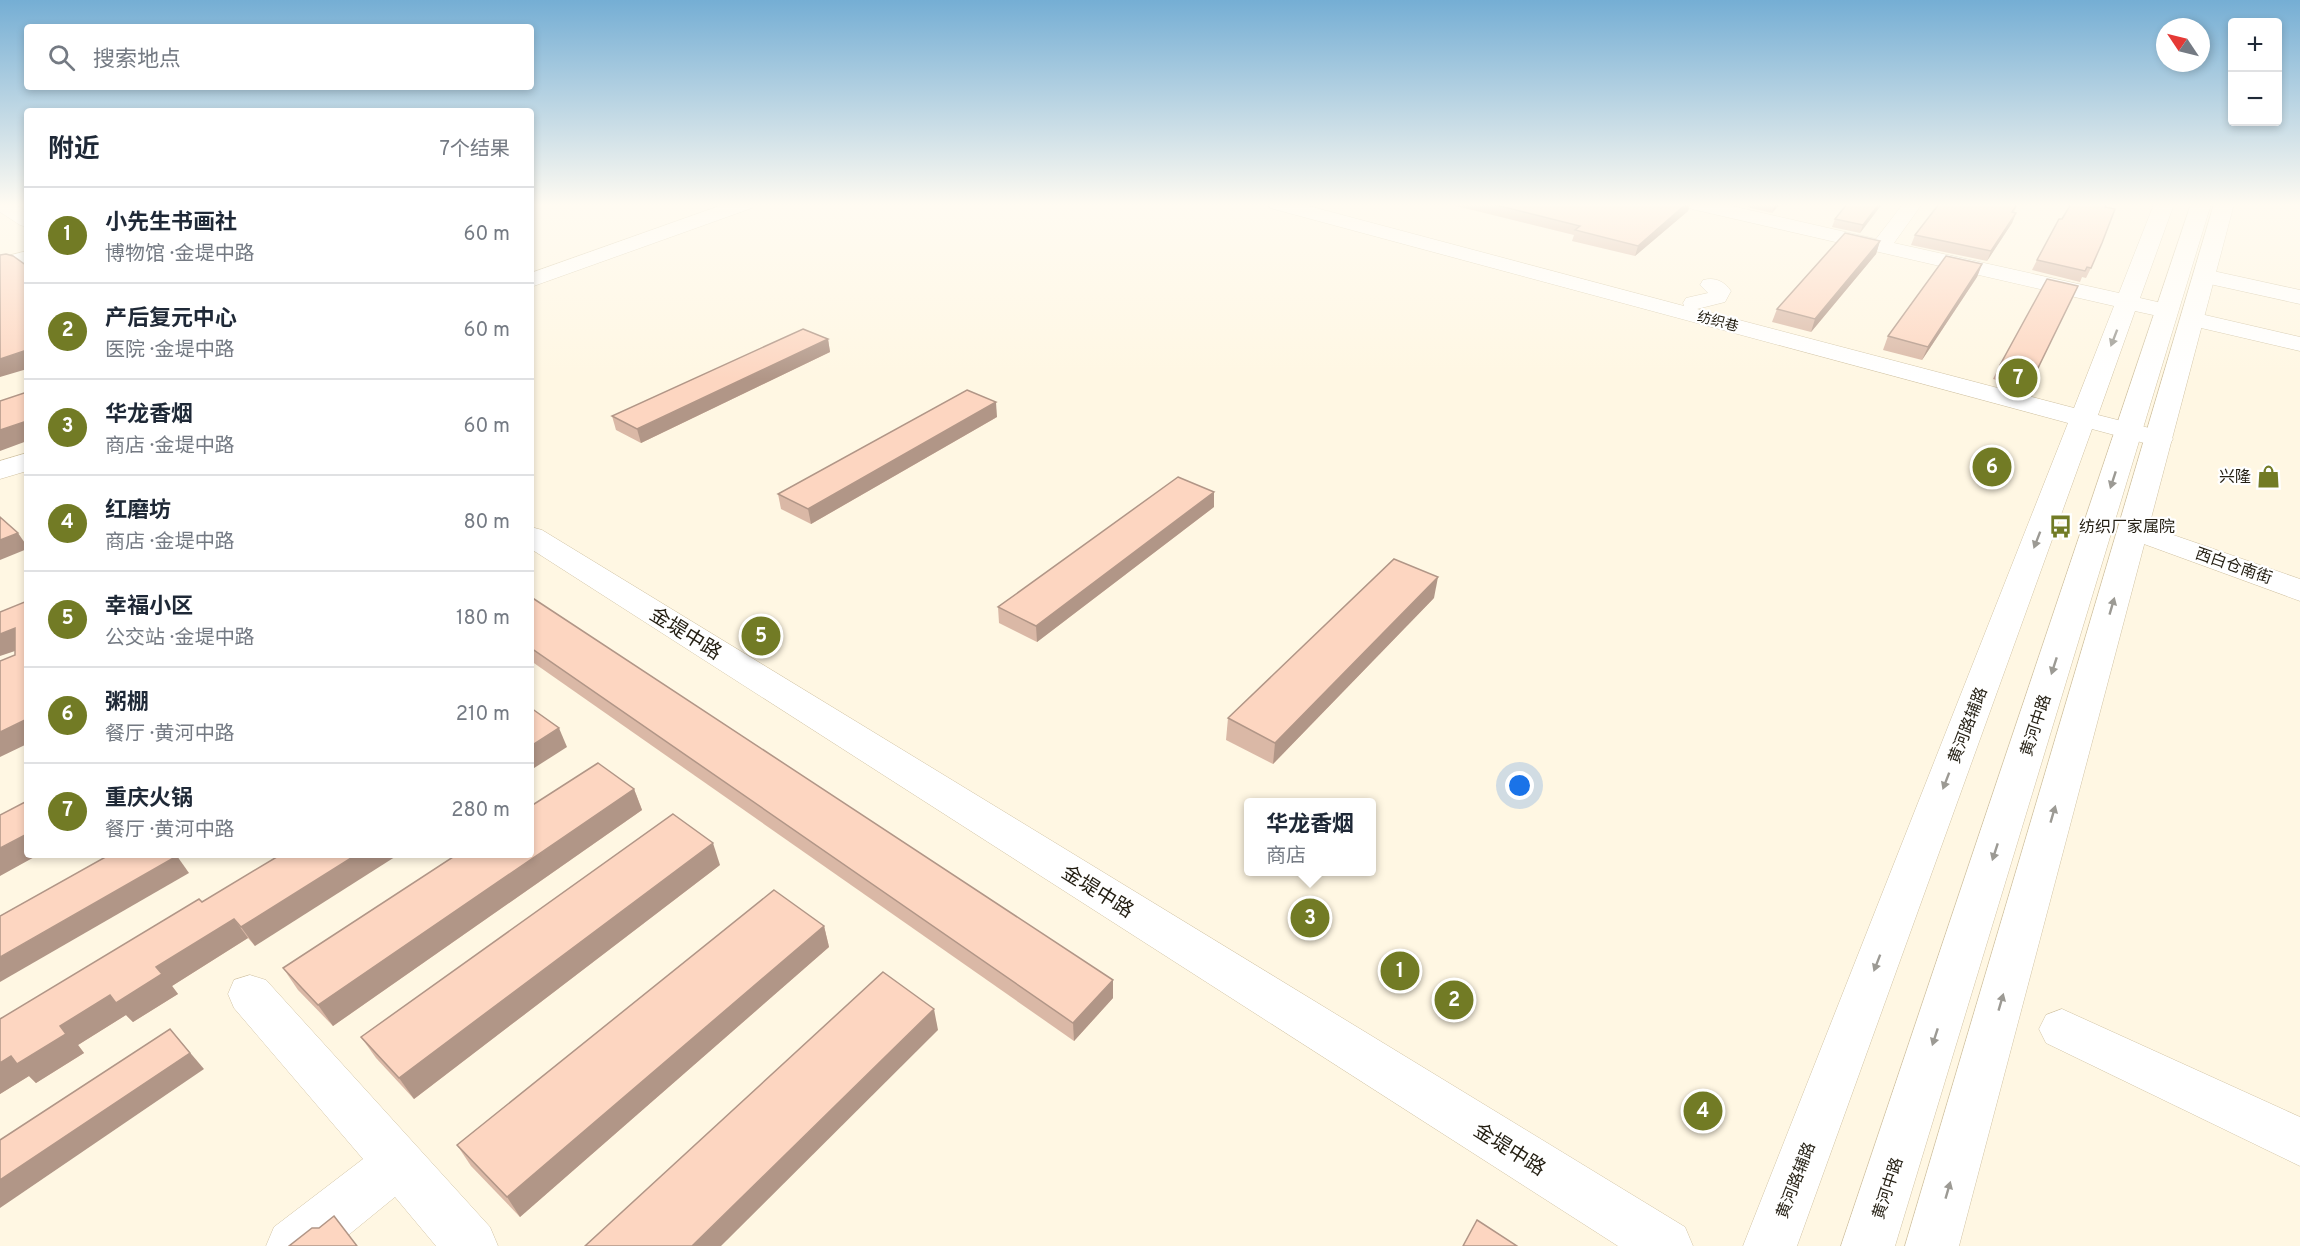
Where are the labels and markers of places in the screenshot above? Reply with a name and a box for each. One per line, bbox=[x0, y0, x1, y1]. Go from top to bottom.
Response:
pin: 7 bbox=[1998, 356, 2038, 400]
pin: 6 bbox=[1972, 444, 2012, 490]
shop icon: 兴隆 bbox=[2256, 463, 2282, 489]
place label: 兴隆 bbox=[2219, 468, 2251, 488]
bus stop icon: 纺织厂家属院 bbox=[2048, 513, 2074, 539]
place label: 纺织厂家属院 bbox=[2079, 518, 2175, 538]
pin: 5 bbox=[742, 614, 780, 658]
pin: 3 bbox=[1290, 896, 1330, 940]
pin: 1 bbox=[1380, 948, 1420, 994]
pin: 2 bbox=[1434, 978, 1474, 1022]
pin: 4 bbox=[1684, 1088, 1722, 1134]

